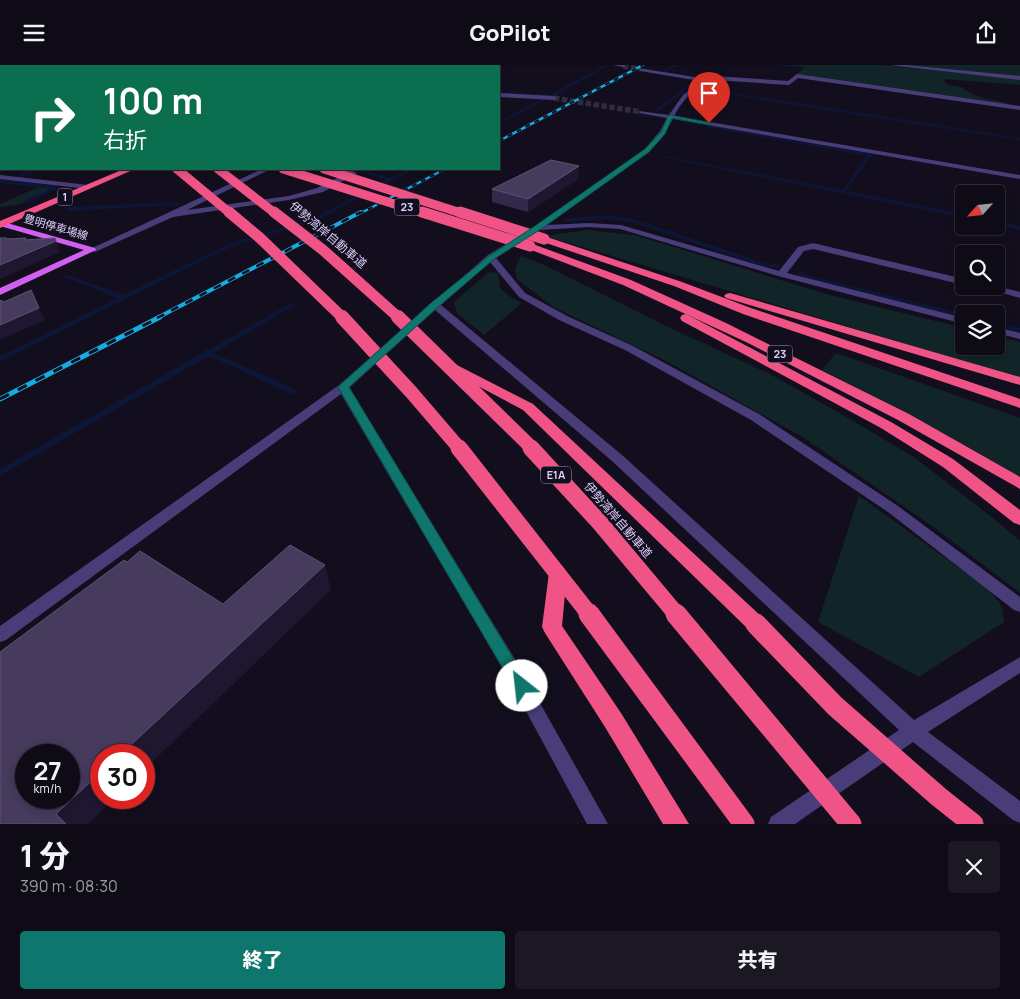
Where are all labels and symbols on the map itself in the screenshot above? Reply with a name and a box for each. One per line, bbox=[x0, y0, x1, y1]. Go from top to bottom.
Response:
pin bbox=[688, 72, 730, 123]
north arrow bbox=[955, 185, 1005, 235]
road number: 1 bbox=[58, 189, 72, 205]
street label: 伊勢湾岸自動車道 bbox=[286, 197, 371, 272]
road number: 23 bbox=[394, 199, 420, 215]
street label: 豊明停車場線 bbox=[22, 210, 90, 243]
road number: 23 bbox=[768, 345, 792, 363]
road number: E1A bbox=[541, 467, 571, 483]
street label: 伊勢湾岸自動車道 bbox=[580, 478, 656, 561]
position arrow bbox=[495, 659, 547, 711]
speed limit sign: 30 bbox=[90, 744, 155, 809]

